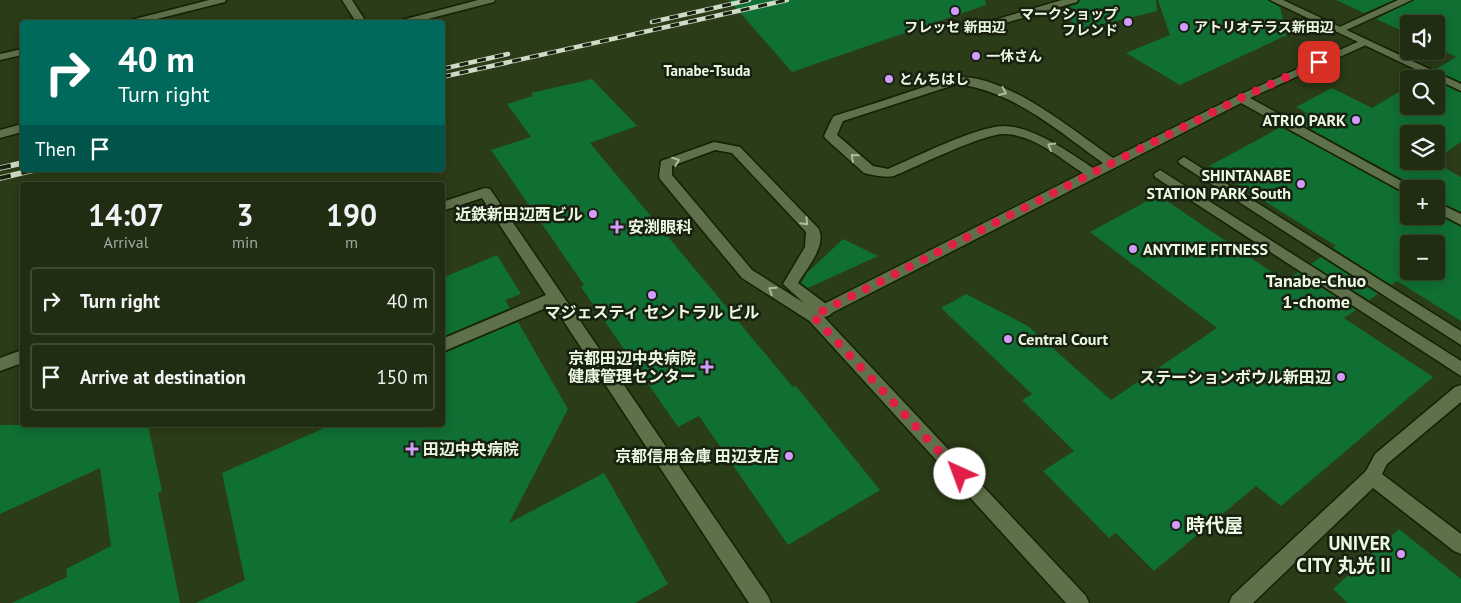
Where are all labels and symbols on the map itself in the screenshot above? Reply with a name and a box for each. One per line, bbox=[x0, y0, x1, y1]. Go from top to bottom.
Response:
marker: フレッセ 新田辺 bbox=[949, 5, 961, 17]
place label: マークショップ フレンド bbox=[1020, 5, 1118, 39]
marker: マークショップ フレンド bbox=[1122, 16, 1134, 28]
place label: フレッセ 新田辺 bbox=[904, 18, 1006, 36]
place label: アトリオテラス新田辺 bbox=[1194, 18, 1334, 36]
marker: アトリオテラス新田辺 bbox=[1178, 21, 1190, 33]
pin bbox=[1298, 41, 1340, 83]
place label: 一休さん bbox=[986, 47, 1042, 65]
marker: 一休さん bbox=[970, 50, 982, 62]
district label: Tanabe-Tsuda bbox=[664, 61, 750, 80]
place label: とんちはし bbox=[899, 70, 969, 88]
marker: とんちはし bbox=[883, 73, 895, 85]
one-way arrow bbox=[998, 85, 1007, 96]
place label: ATRIO PARK bbox=[1263, 110, 1346, 130]
marker: ATRIO PARK bbox=[1350, 114, 1362, 126]
one-way arrow bbox=[1047, 143, 1056, 153]
one-way arrow bbox=[851, 154, 860, 163]
one-way arrow bbox=[671, 156, 680, 167]
place label: SHINTANABE STATION PARK South bbox=[1147, 165, 1291, 203]
marker: SHINTANABE STATION PARK South bbox=[1295, 178, 1307, 190]
place label: 近鉄新田辺西ビル bbox=[455, 204, 583, 224]
marker: 近鉄新田辺西ビル bbox=[587, 208, 599, 220]
one-way arrow bbox=[799, 216, 808, 225]
place label: 安渕眼科 bbox=[628, 217, 692, 237]
marker: 安渕眼科 bbox=[610, 220, 624, 234]
place label: ANYTIME FITNESS bbox=[1143, 239, 1268, 259]
marker: ANYTIME FITNESS bbox=[1127, 243, 1139, 255]
district label: Tanabe-Chuo 1-chome bbox=[1266, 269, 1367, 313]
one-way arrow bbox=[769, 287, 778, 296]
marker: マジェスティ セントラル ビル bbox=[646, 289, 658, 301]
place label: マジェスティ セントラル ビル bbox=[544, 302, 760, 322]
place label: Central Court bbox=[1018, 329, 1109, 349]
marker: Central Court bbox=[1002, 333, 1014, 345]
place label: 京都田辺中央病院 健康管理センター bbox=[568, 348, 696, 386]
marker: 京都田辺中央病院 健康管理センター bbox=[700, 360, 714, 374]
place label: ステーションボウル新田辺 bbox=[1139, 367, 1332, 387]
marker: ステーションボウル新田辺 bbox=[1335, 371, 1347, 383]
place label: 田辺中央病院 bbox=[423, 439, 519, 459]
marker: 田辺中央病院 bbox=[405, 442, 419, 456]
place label: 京都信用金庫 田辺支店 bbox=[615, 446, 779, 466]
position arrow bbox=[933, 447, 985, 499]
marker: 京都信用金庫 田辺支店 bbox=[783, 450, 795, 462]
place label: 時代屋 bbox=[1186, 513, 1243, 537]
marker: 時代屋 bbox=[1170, 519, 1182, 531]
place label: UNIVER CITY 丸光 II bbox=[1296, 531, 1392, 577]
marker: UNIVER CITY 丸光 II bbox=[1395, 548, 1407, 560]

